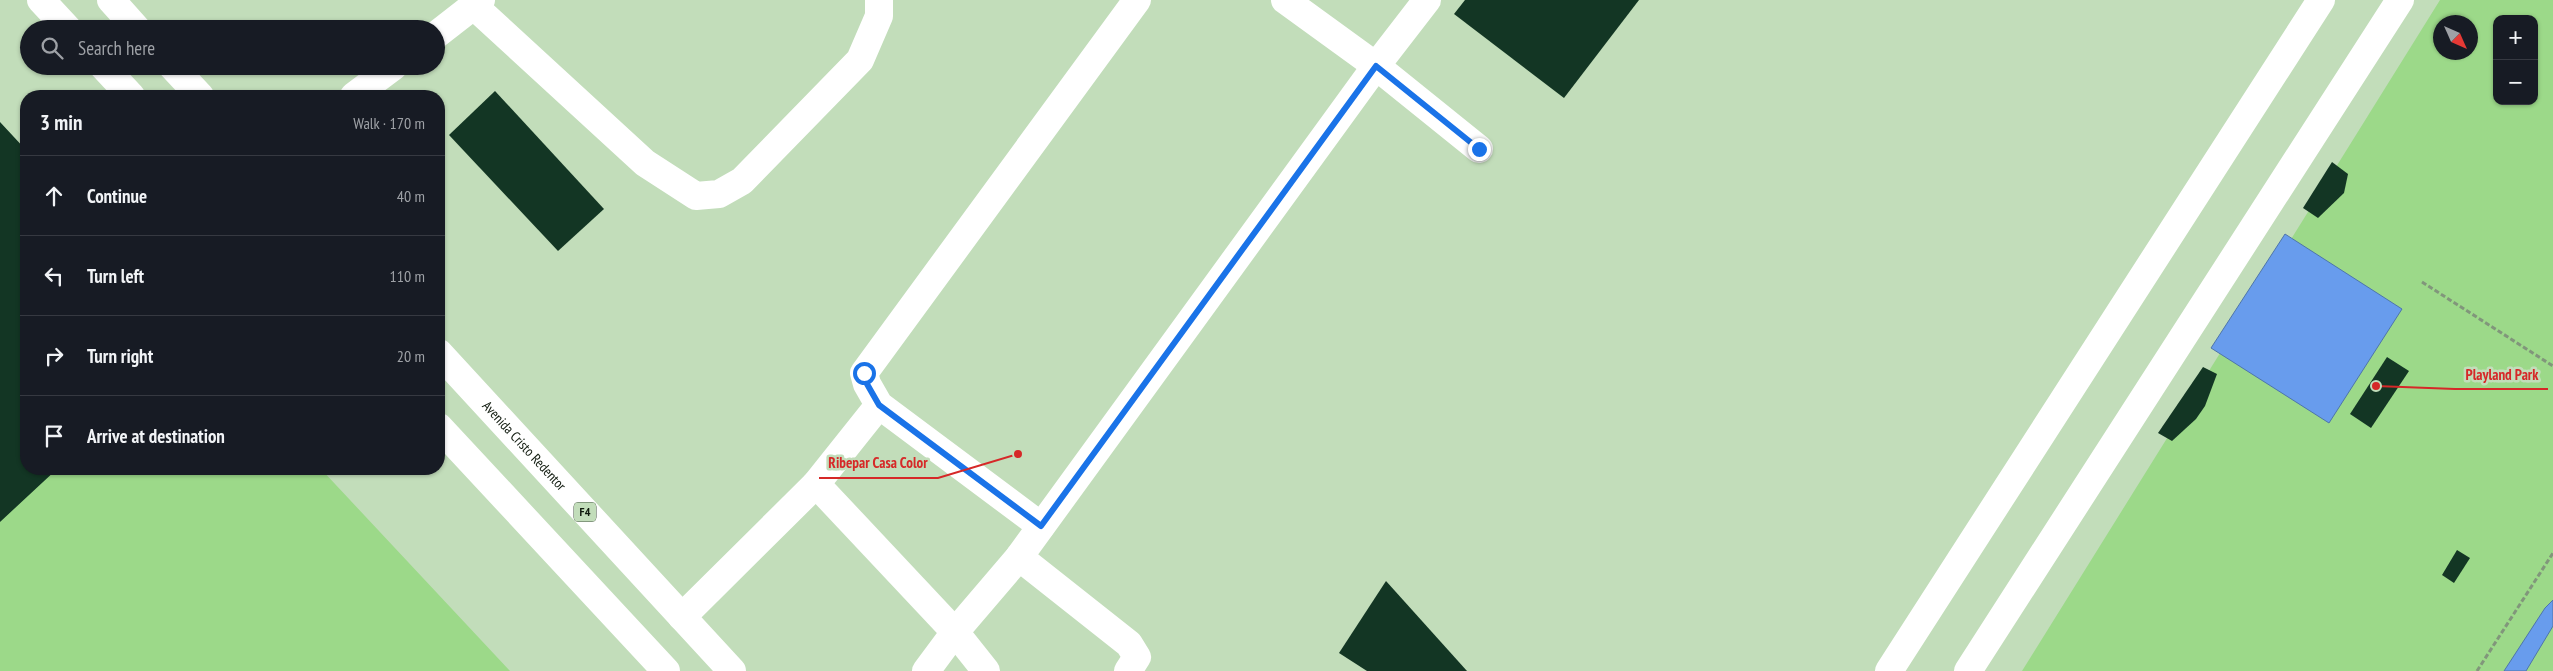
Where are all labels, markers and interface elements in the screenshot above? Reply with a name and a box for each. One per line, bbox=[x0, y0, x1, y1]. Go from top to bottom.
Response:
north arrow bbox=[2433, 15, 2478, 60]
map controls bbox=[2493, 15, 2538, 105]
button: + bbox=[2493, 15, 2538, 60]
search box bbox=[20, 20, 445, 75]
icon: search bbox=[38, 34, 66, 62]
text: Search here bbox=[78, 36, 155, 60]
button: − bbox=[2493, 60, 2538, 105]
text: 3 min bbox=[40, 109, 82, 136]
text: Walk · 170 m bbox=[353, 113, 425, 133]
route end bbox=[1468, 138, 1491, 161]
icon: ahead bbox=[40, 182, 68, 210]
text: Continue bbox=[87, 184, 147, 208]
text: 40 m bbox=[397, 186, 425, 206]
icon: left bbox=[40, 262, 68, 290]
text: Turn left bbox=[87, 264, 144, 288]
text: 110 m bbox=[390, 266, 425, 286]
icon: right bbox=[40, 342, 68, 370]
text: Turn right bbox=[87, 344, 153, 368]
text: 20 m bbox=[397, 346, 425, 366]
callout: Playland Park bbox=[2455, 359, 2548, 389]
route start bbox=[853, 362, 876, 385]
text: Playland Park bbox=[2466, 365, 2539, 384]
street label: Avenida Cristo Redentor bbox=[479, 397, 570, 494]
icon: arrive bbox=[40, 422, 68, 450]
text: Arrive at destination bbox=[87, 424, 225, 448]
callout: Ribepar Casa Color bbox=[819, 448, 938, 478]
text: Ribepar Casa Color bbox=[828, 453, 928, 472]
road number: F4 bbox=[574, 502, 596, 522]

